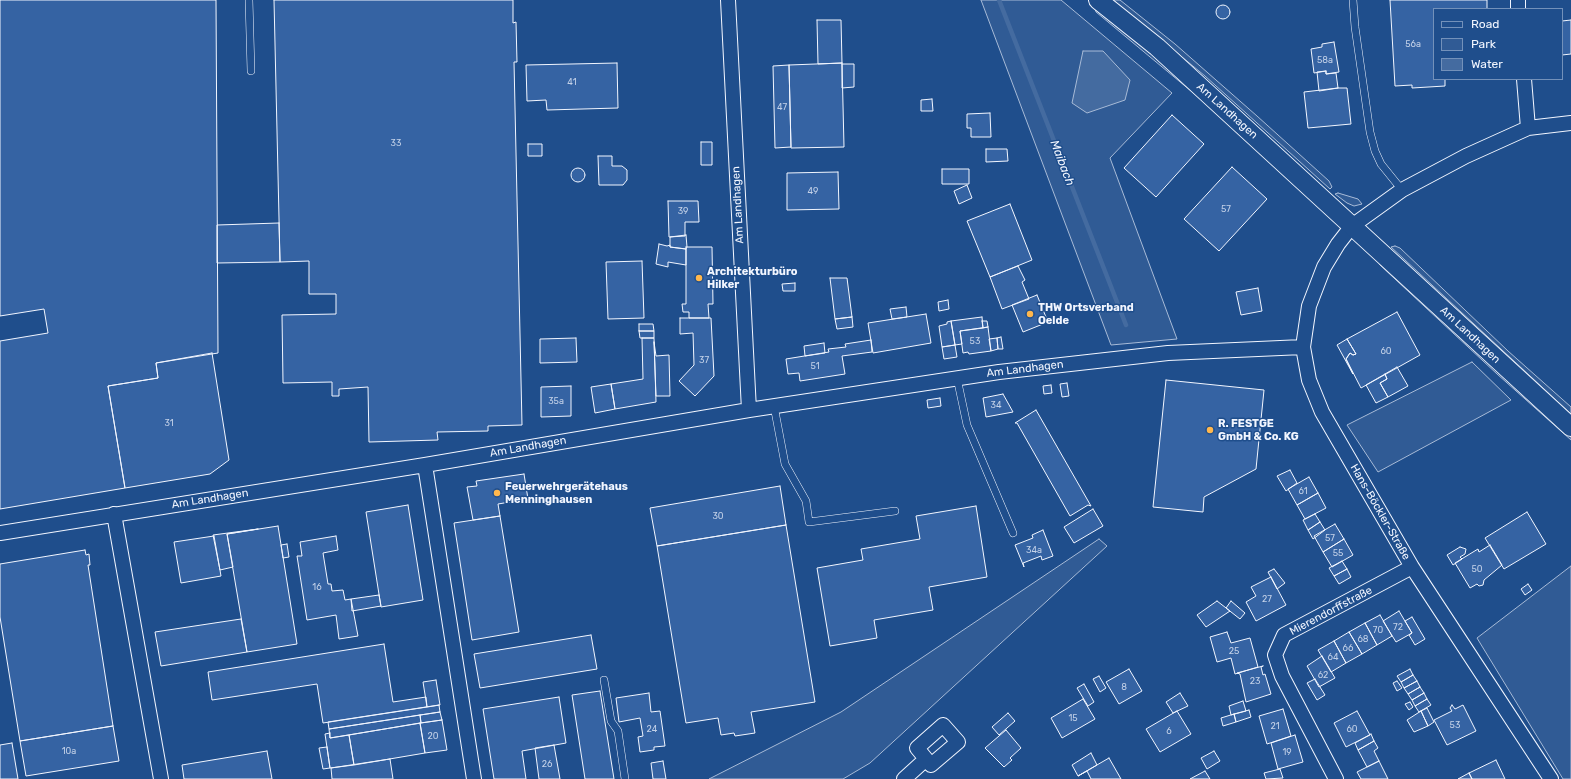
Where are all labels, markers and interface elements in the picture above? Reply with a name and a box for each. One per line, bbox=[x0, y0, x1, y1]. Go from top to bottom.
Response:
legend bbox=[1433, 8, 1563, 80]
text: Road bbox=[1471, 17, 1499, 31]
text: Park bbox=[1471, 37, 1496, 51]
house number: 56a bbox=[1405, 39, 1421, 49]
house number: 58a bbox=[1317, 55, 1333, 65]
text: Water bbox=[1471, 57, 1503, 71]
house number: 41 bbox=[567, 77, 577, 87]
street label: Am Landhagen bbox=[1194, 80, 1260, 142]
house number: 47 bbox=[777, 102, 787, 112]
house number: 33 bbox=[391, 138, 401, 148]
water label: Maibach bbox=[1047, 138, 1077, 188]
street label: Am Landhagen bbox=[729, 166, 747, 244]
house number: 49 bbox=[808, 186, 818, 196]
house number: 57 bbox=[1221, 204, 1231, 214]
house number: 39 bbox=[678, 206, 688, 216]
place label: Architekturbüro Hilker bbox=[707, 265, 798, 291]
marker: Architekturbüro Hilker bbox=[694, 273, 704, 283]
place label: THW Ortsverband Oelde bbox=[1038, 301, 1134, 327]
street label: Am Landhagen bbox=[1437, 304, 1503, 366]
marker: THW Ortsverband Oelde bbox=[1025, 309, 1035, 319]
house number: 53 bbox=[970, 336, 980, 346]
house number: 60 bbox=[1380, 346, 1392, 356]
house number: 37 bbox=[699, 355, 709, 365]
street label: Am Landhagen bbox=[986, 358, 1064, 380]
house number: 51 bbox=[810, 361, 820, 371]
house number: 35a bbox=[548, 396, 564, 406]
house number: 34 bbox=[991, 400, 1001, 410]
place label: R. FESTGE GmbH & Co. KG bbox=[1218, 417, 1299, 443]
house number: 31 bbox=[164, 418, 174, 428]
marker: R. FESTGE GmbH & Co. KG bbox=[1205, 425, 1215, 435]
street label: Am Landhagen bbox=[489, 434, 567, 460]
street label: Hans-Böckler-Straße bbox=[1347, 462, 1413, 562]
place label: Feuerwehrgerätehaus Menninghausen bbox=[505, 480, 628, 506]
street label: Am Landhagen bbox=[171, 486, 249, 512]
house number: 61 bbox=[1298, 486, 1308, 496]
marker: Feuerwehrgerätehaus Menninghausen bbox=[492, 488, 502, 498]
house number: 30 bbox=[712, 511, 724, 521]
house number: 57 bbox=[1325, 533, 1335, 543]
house number: 34a bbox=[1026, 545, 1042, 555]
house number: 55 bbox=[1333, 548, 1343, 558]
house number: 50 bbox=[1471, 564, 1483, 574]
house number: 16 bbox=[312, 582, 322, 592]
street label: Mierendorffstraße bbox=[1287, 584, 1375, 638]
house number: 27 bbox=[1262, 594, 1272, 604]
house number: 72 bbox=[1393, 622, 1403, 632]
house number: 70 bbox=[1373, 625, 1383, 635]
house number: 68 bbox=[1357, 634, 1369, 644]
house number: 66 bbox=[1343, 643, 1353, 653]
house number: 25 bbox=[1229, 646, 1239, 656]
house number: 64 bbox=[1327, 652, 1339, 662]
house number: 62 bbox=[1318, 670, 1328, 680]
house number: 23 bbox=[1250, 676, 1260, 686]
house number: 8 bbox=[1121, 682, 1127, 692]
house number: 15 bbox=[1068, 713, 1078, 723]
house number: 53 bbox=[1450, 720, 1460, 730]
house number: 21 bbox=[1270, 721, 1280, 731]
house number: 24 bbox=[647, 724, 657, 734]
house number: 60 bbox=[1346, 724, 1358, 734]
house number: 6 bbox=[1166, 726, 1172, 736]
house number: 20 bbox=[428, 731, 438, 741]
house number: 10a bbox=[62, 746, 76, 756]
house number: 19 bbox=[1282, 747, 1292, 757]
house number: 26 bbox=[542, 759, 552, 769]

